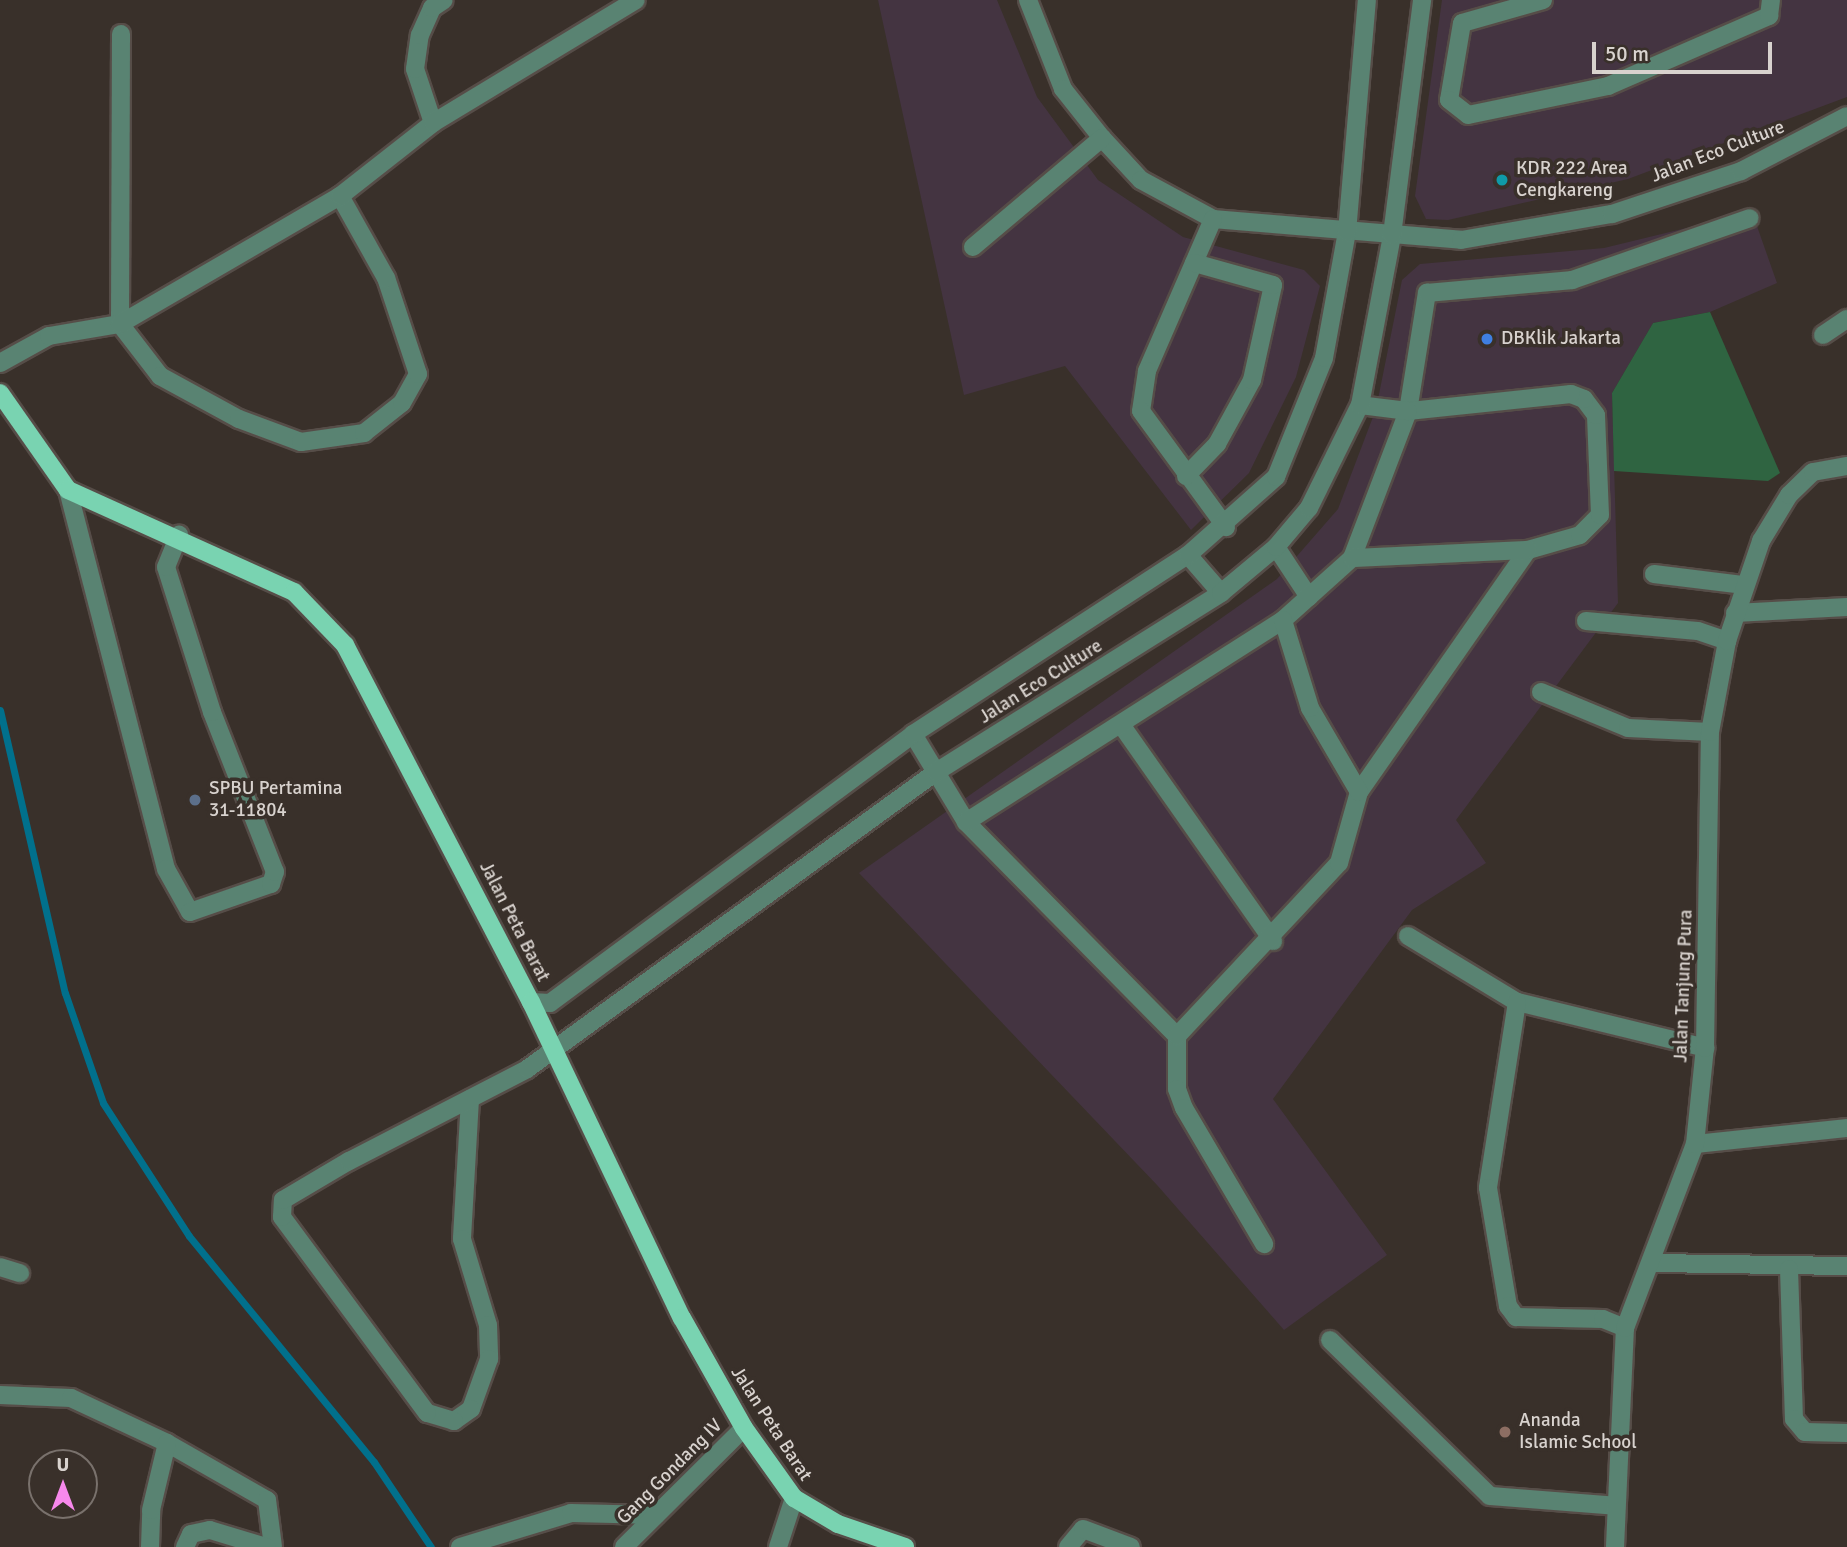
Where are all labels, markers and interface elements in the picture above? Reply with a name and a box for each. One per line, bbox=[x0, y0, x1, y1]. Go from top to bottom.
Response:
scale bar bbox=[1595, 28, 1775, 72]
text: 50 m bbox=[1605, 41, 1649, 67]
street label: Jalan Eco Culture bbox=[1648, 116, 1788, 188]
place label: KDR 222 Area Cengkareng bbox=[1516, 158, 1628, 202]
marker: KDR 222 Area Cengkareng bbox=[1494, 172, 1510, 188]
place label: DBKlik Jakarta bbox=[1501, 328, 1621, 350]
marker: DBKlik Jakarta bbox=[1479, 331, 1495, 347]
street label: Jalan Eco Culture bbox=[975, 635, 1107, 729]
place label: SPBU Pertamina 31-11804 bbox=[209, 778, 342, 822]
marker: SPBU Pertamina 31-11804 bbox=[187, 792, 203, 808]
street label: Jalan Peta Barat bbox=[474, 858, 554, 986]
street label: Jalan Tanjung Pura bbox=[1670, 909, 1698, 1063]
street label: Jalan Peta Barat bbox=[726, 1363, 816, 1485]
place label: Ananda Islamic School bbox=[1519, 1410, 1637, 1454]
street label: Gang Gondang IV bbox=[613, 1415, 727, 1529]
marker: Ananda Islamic School bbox=[1497, 1424, 1513, 1440]
north arrow bbox=[28, 1449, 98, 1519]
text: U bbox=[57, 1453, 69, 1477]

